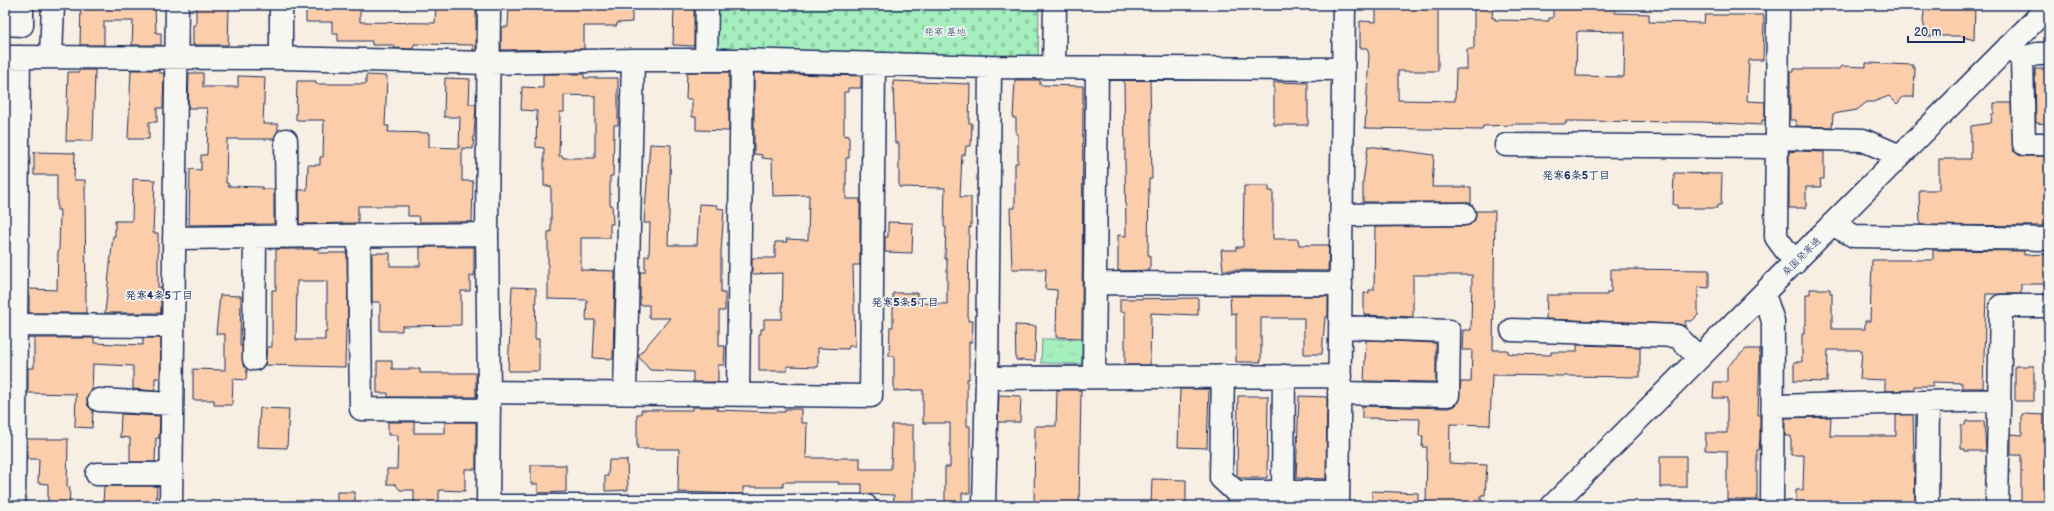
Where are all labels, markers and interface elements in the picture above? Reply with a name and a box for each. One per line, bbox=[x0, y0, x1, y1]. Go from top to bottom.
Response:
scale bar bbox=[1908, 18, 1964, 44]
text: 20 m bbox=[1914, 25, 1941, 40]
park label: 発寒 墓地 bbox=[924, 26, 966, 38]
district label: 発寒6条5丁目 bbox=[1542, 169, 1610, 182]
street label: 桑園発寒通 bbox=[1780, 235, 1824, 279]
district label: 発寒4条5丁目 bbox=[125, 289, 193, 302]
district label: 発寒5条5丁目 bbox=[871, 296, 939, 309]

